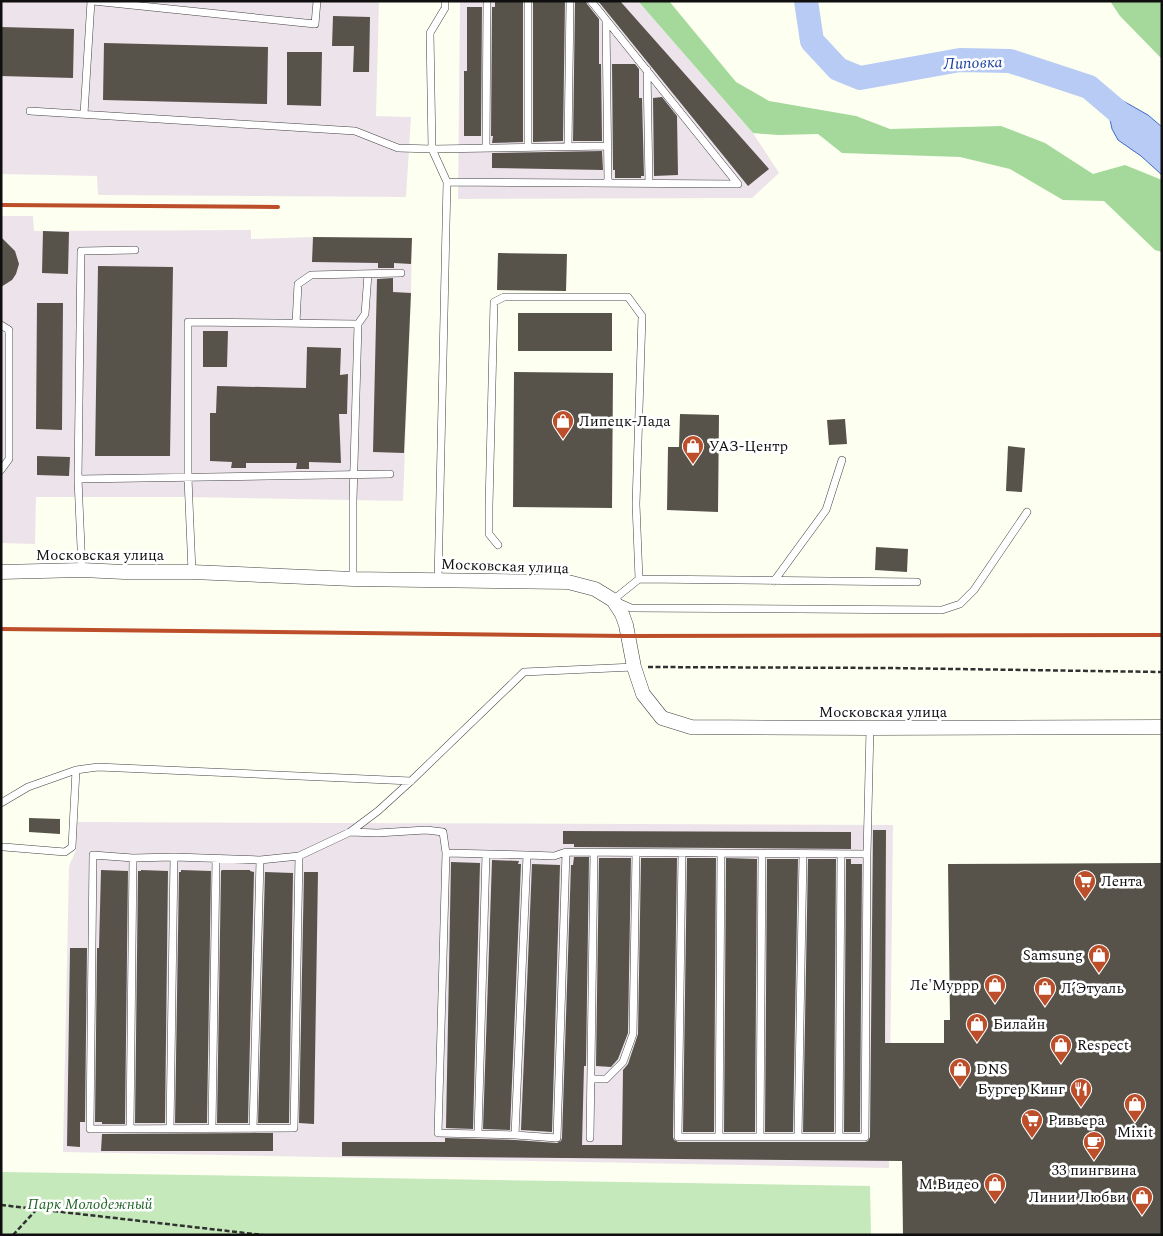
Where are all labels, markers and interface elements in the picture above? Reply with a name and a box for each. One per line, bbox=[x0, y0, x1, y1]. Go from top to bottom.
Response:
water label: Липовка bbox=[942, 50, 1003, 76]
shop icon: Липецк-Лада bbox=[551, 409, 575, 440]
place label: Липецк-Лада bbox=[579, 410, 671, 433]
shop icon: УАЗ-Центр bbox=[681, 434, 705, 465]
place label: УАЗ-Центр bbox=[709, 435, 788, 458]
street label: Московская улица bbox=[36, 544, 165, 567]
street label: Московская улица bbox=[440, 553, 570, 580]
street label: Московская улица bbox=[819, 701, 948, 724]
supermarket icon: Лента bbox=[1073, 869, 1097, 900]
place label: Лента bbox=[1101, 870, 1143, 893]
shop icon: Samsung bbox=[1087, 943, 1111, 974]
place label: Samsung bbox=[1023, 944, 1083, 967]
shop icon: Ле'Муррр bbox=[983, 973, 1007, 1004]
place label: Ле'Муррр bbox=[910, 974, 979, 997]
shop icon: Л’Этуаль bbox=[1033, 976, 1057, 1007]
place label: Л’Этуаль bbox=[1061, 977, 1124, 1000]
shop icon: Билайн bbox=[965, 1012, 989, 1043]
place label: Билайн bbox=[993, 1013, 1045, 1036]
shop icon: Respect bbox=[1049, 1033, 1073, 1064]
place label: Respect bbox=[1077, 1034, 1129, 1057]
shop icon: DNS bbox=[948, 1057, 972, 1088]
place label: DNS bbox=[976, 1058, 1008, 1081]
restaurant icon: Бургер Кинг bbox=[1069, 1077, 1093, 1108]
place label: Бургер Кинг bbox=[977, 1078, 1065, 1101]
shop icon: Mixit bbox=[1123, 1092, 1147, 1123]
supermarket icon: Ривьера bbox=[1020, 1108, 1044, 1139]
place label: Ривьера bbox=[1048, 1109, 1105, 1132]
place label: Mixit bbox=[1117, 1121, 1153, 1144]
cafe icon: 33 пингвина bbox=[1082, 1130, 1106, 1161]
place label: 33 пингвина bbox=[1052, 1159, 1137, 1182]
shop icon: М.Видео bbox=[983, 1172, 1007, 1203]
place label: М.Видео bbox=[919, 1173, 979, 1196]
shop icon: Линии Любви bbox=[1130, 1185, 1154, 1216]
place label: Линии Любви bbox=[1029, 1186, 1126, 1209]
park label: Парк Молодежный bbox=[28, 1193, 153, 1216]

